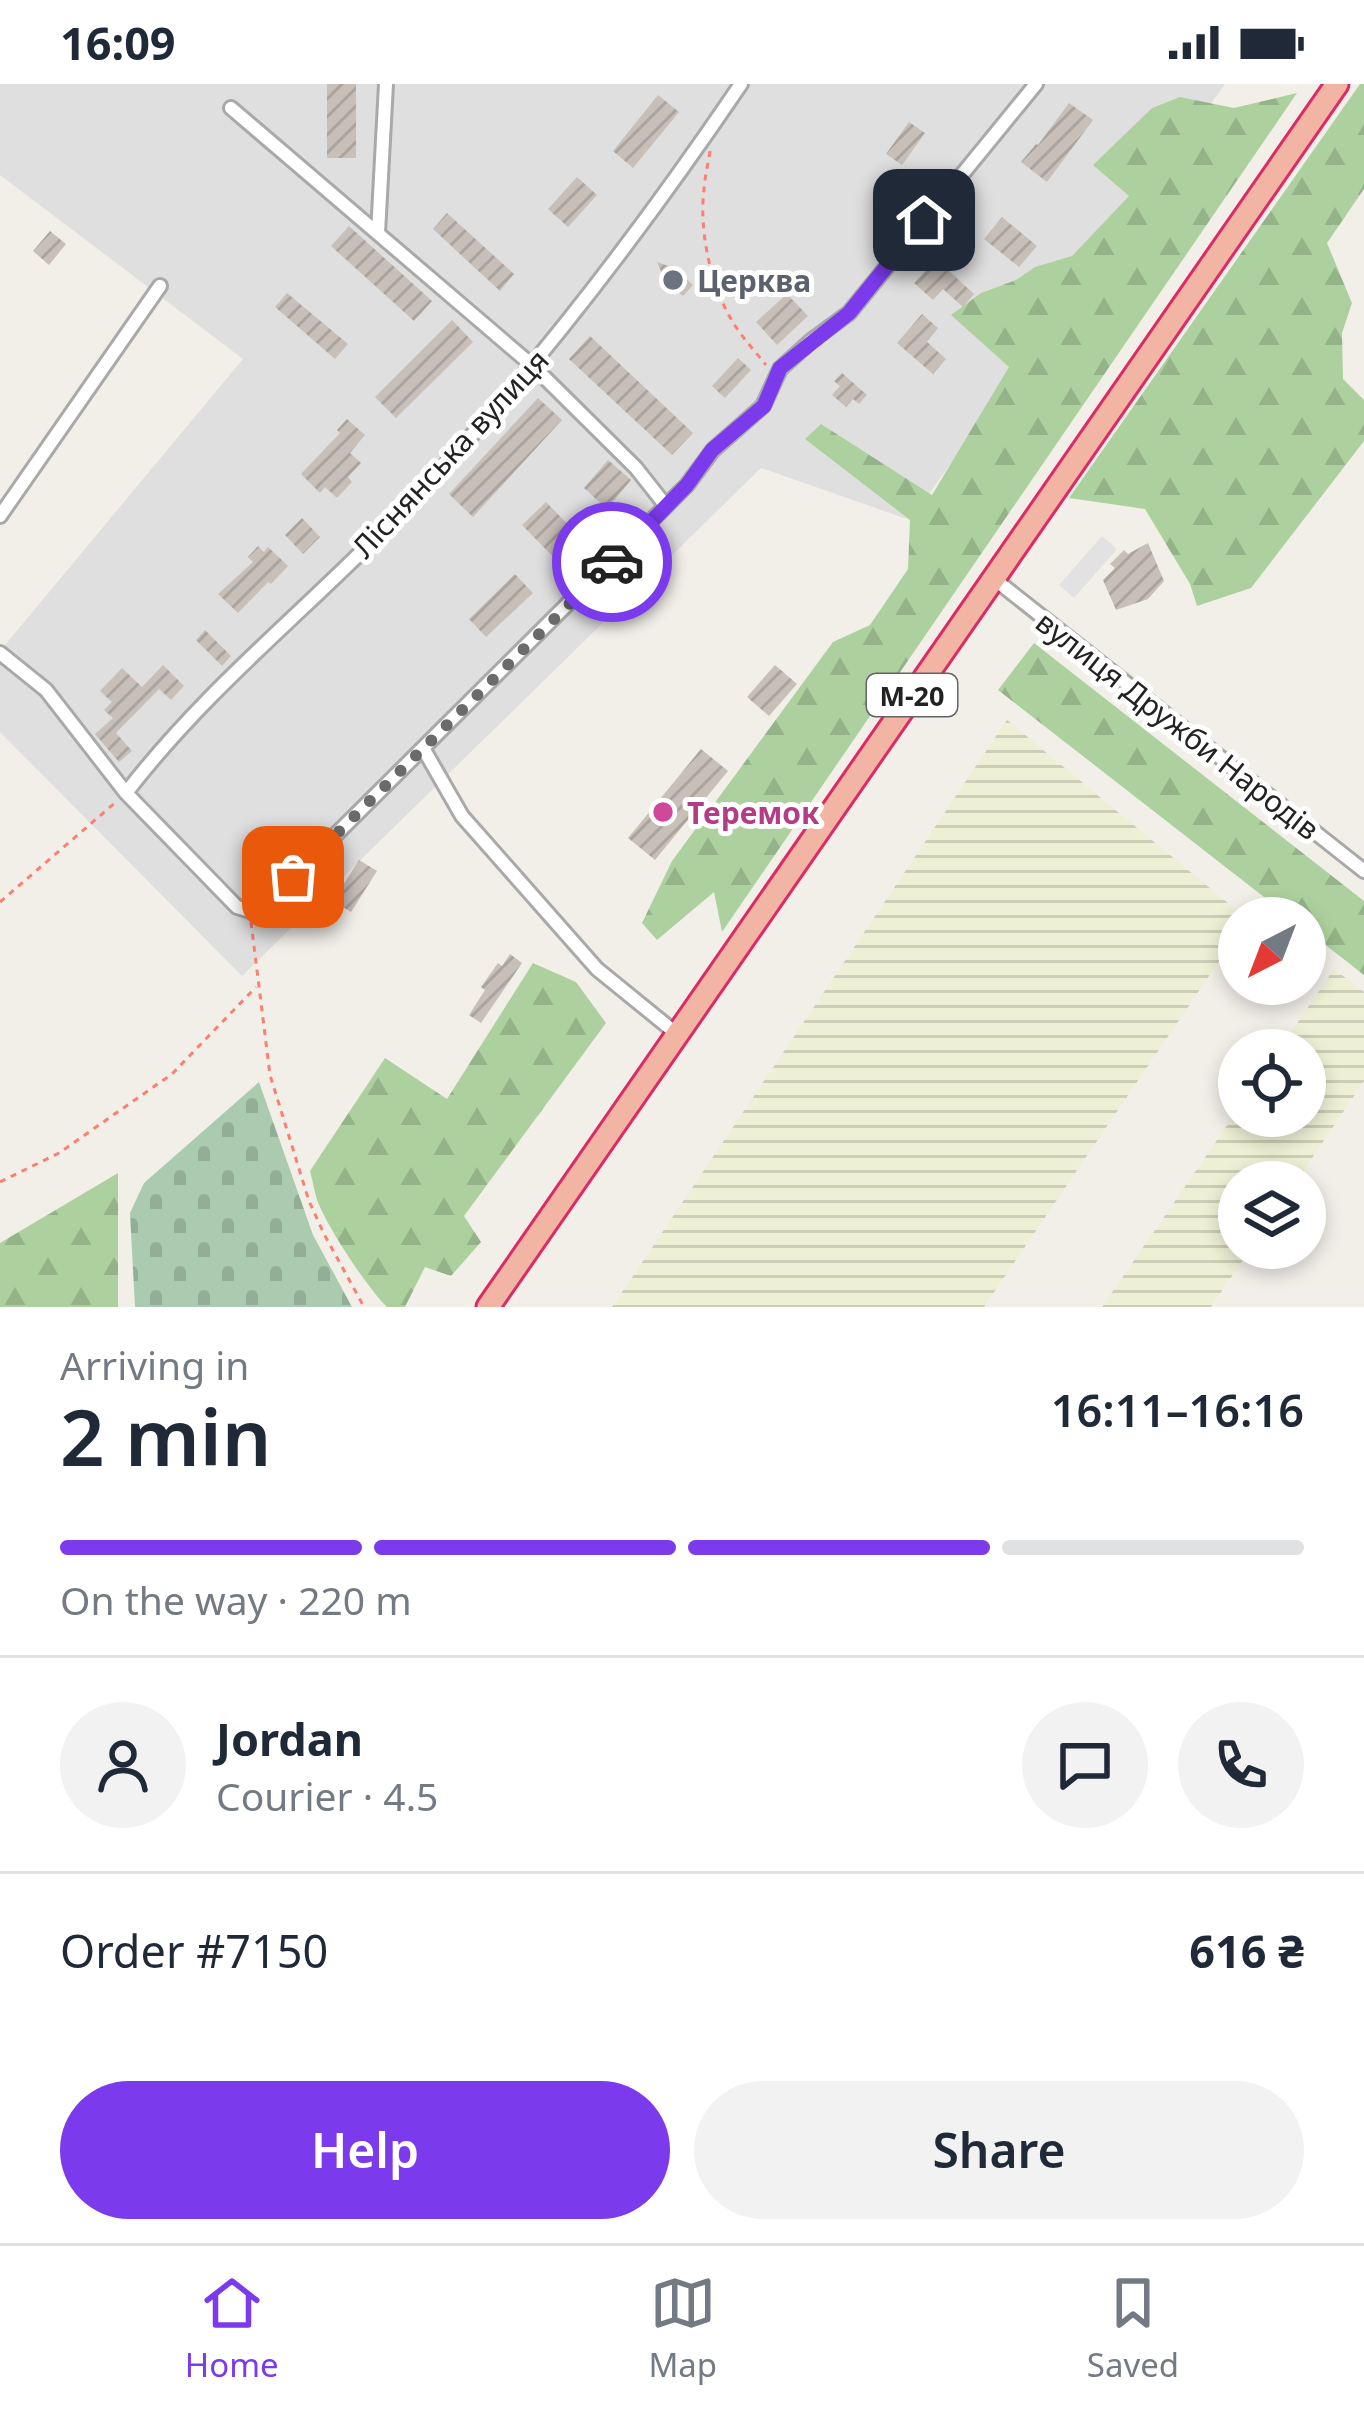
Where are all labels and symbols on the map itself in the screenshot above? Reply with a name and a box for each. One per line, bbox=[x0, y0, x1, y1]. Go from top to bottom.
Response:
pin bbox=[873, 169, 975, 271]
place label: Церква bbox=[697, 260, 811, 301]
marker: Церква bbox=[660, 267, 686, 293]
street label: Ліснянська вулиця bbox=[343, 340, 557, 566]
courier bbox=[552, 502, 672, 622]
street label: вулиця Дружби Народів bbox=[1028, 601, 1328, 849]
road number: М-20 bbox=[867, 674, 957, 716]
place label: Теремок bbox=[687, 792, 820, 833]
marker: Теремок bbox=[650, 799, 676, 825]
pin bbox=[242, 826, 344, 928]
north arrow bbox=[1218, 897, 1326, 1005]

